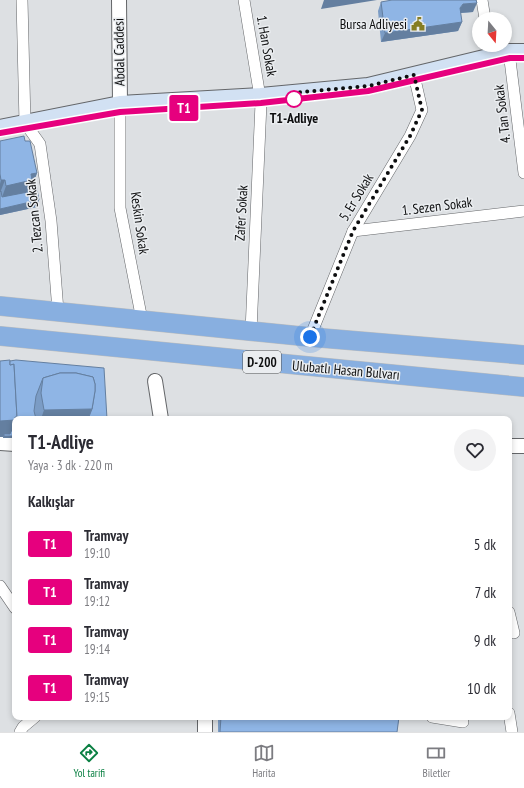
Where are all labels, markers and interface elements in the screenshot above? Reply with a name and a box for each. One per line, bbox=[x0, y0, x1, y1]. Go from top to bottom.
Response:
north arrow bbox=[472, 12, 512, 52]
map controls bbox=[472, 12, 512, 52]
street label: 1. Han Sokak bbox=[253, 14, 281, 78]
place label: Bursa Adliyesi bbox=[340, 15, 407, 33]
public building icon: Bursa Adliyesi bbox=[410, 16, 426, 32]
street label: Abdal Caddesi bbox=[109, 18, 129, 86]
street label: 4. Tan Sokak bbox=[489, 83, 515, 144]
marker: T1-Adliye bbox=[285, 90, 303, 108]
line badge: T1 bbox=[166, 95, 202, 121]
text: T1 bbox=[177, 99, 191, 117]
place label: T1-Adliye bbox=[270, 109, 318, 127]
street label: 5. Er Sokak bbox=[335, 170, 377, 224]
street label: 2. Tezcan Sokak bbox=[21, 178, 47, 254]
street label: Zafer Sokak bbox=[231, 184, 251, 241]
street label: Keskin Sokak bbox=[127, 191, 153, 256]
street label: 1. Sezen Sokak bbox=[401, 193, 474, 219]
your location bbox=[300, 327, 320, 347]
road number: D-200 bbox=[243, 351, 281, 373]
street label: Ulubatlı Hasan Bulvarı bbox=[292, 356, 400, 384]
button: heart bbox=[454, 429, 496, 471]
text: T1-Adliye bbox=[28, 430, 94, 454]
text: Yaya · 3 dk · 220 m bbox=[28, 457, 113, 474]
text: Kalkışlar bbox=[28, 492, 74, 511]
text: Tramvay bbox=[84, 526, 129, 545]
text: T1 bbox=[43, 535, 57, 553]
text: 5 dk bbox=[474, 535, 496, 554]
text: 19:10 bbox=[84, 545, 110, 562]
text: Tramvay bbox=[84, 574, 129, 593]
text: T1 bbox=[43, 583, 57, 601]
text: 7 dk bbox=[474, 583, 496, 602]
text: 19:12 bbox=[84, 593, 110, 610]
text: Tramvay bbox=[84, 622, 129, 641]
text: T1 bbox=[43, 631, 57, 649]
text: 9 dk bbox=[474, 631, 496, 650]
text: 19:14 bbox=[84, 641, 110, 658]
text: Tramvay bbox=[84, 670, 129, 689]
text: T1 bbox=[43, 679, 57, 697]
text: 10 dk bbox=[467, 679, 496, 698]
text: 19:15 bbox=[84, 689, 110, 706]
tab: Yol tarifi bbox=[74, 742, 105, 780]
tab: Harita bbox=[252, 742, 275, 780]
tab: Biletler bbox=[423, 742, 450, 780]

